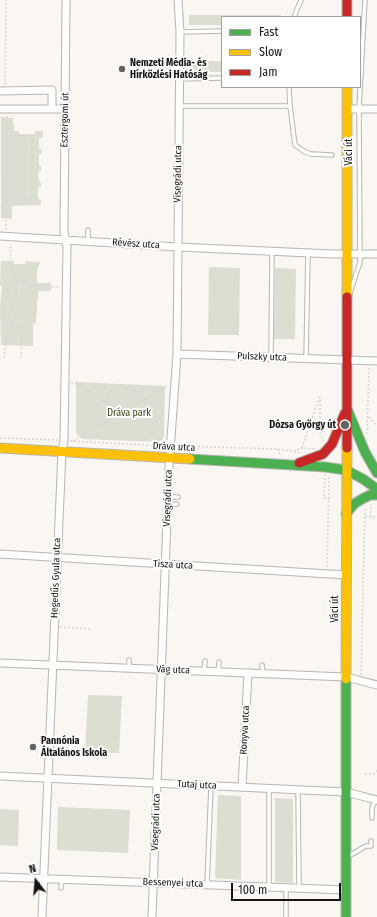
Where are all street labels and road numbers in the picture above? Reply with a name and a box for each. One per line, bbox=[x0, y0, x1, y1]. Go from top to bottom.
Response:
street label: Esztergomi út bbox=[59, 92, 71, 148]
street label: Váci út bbox=[343, 138, 355, 166]
street label: Visegrádi utca bbox=[172, 145, 184, 203]
street label: Révész utca bbox=[112, 236, 160, 252]
street label: Pulszky utca bbox=[237, 350, 287, 364]
street label: Dráva utca bbox=[152, 440, 196, 454]
street label: Visegrádi utca bbox=[161, 469, 175, 527]
street label: Hegedűs Gyula utca bbox=[49, 538, 63, 618]
street label: Tisza utca bbox=[153, 558, 193, 572]
street label: Váci út bbox=[329, 595, 341, 623]
street label: Vág utca bbox=[156, 663, 190, 677]
street label: Ronyva utca bbox=[238, 705, 252, 755]
street label: Tutaj utca bbox=[177, 778, 217, 792]
street label: Visegrádi utca bbox=[149, 793, 163, 851]
street label: Bessenyei utca bbox=[142, 876, 204, 890]

